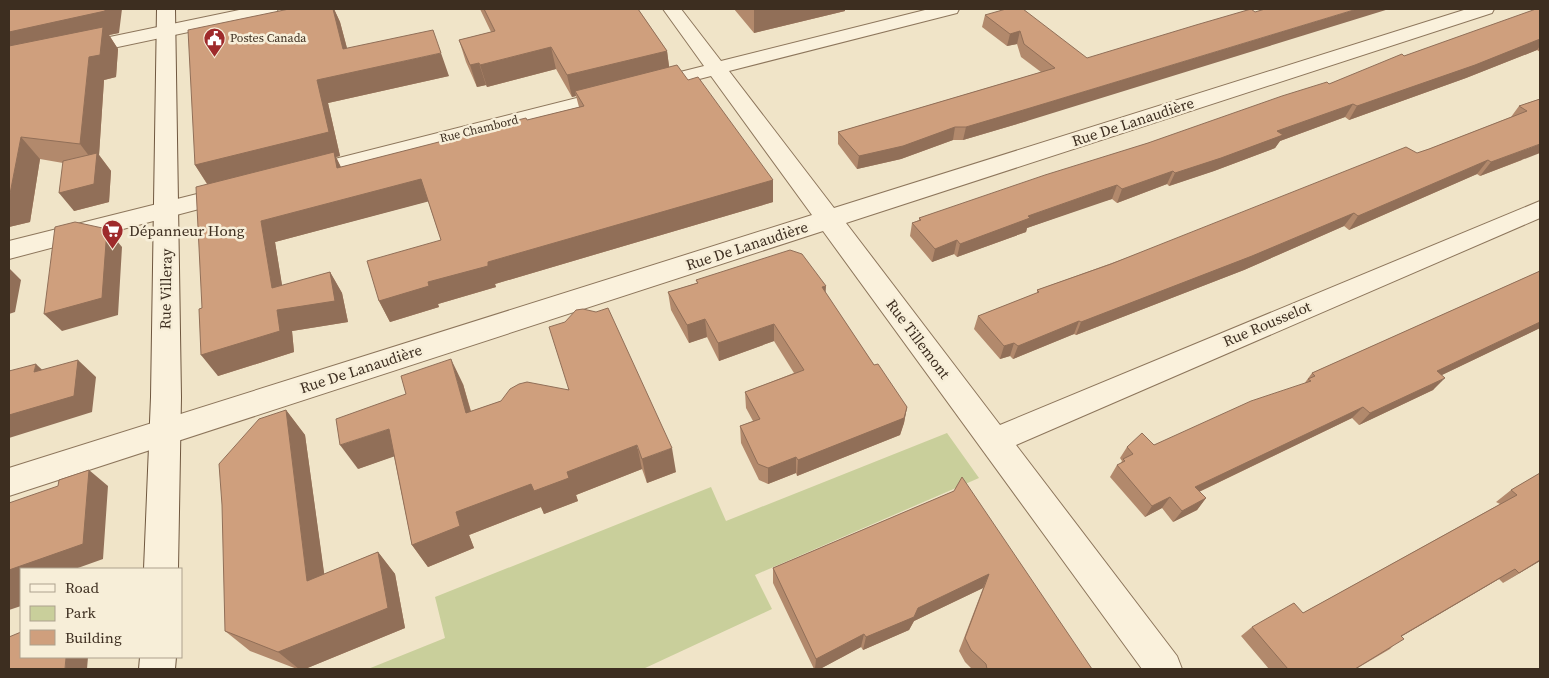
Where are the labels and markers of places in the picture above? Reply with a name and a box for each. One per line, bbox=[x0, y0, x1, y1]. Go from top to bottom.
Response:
public building icon: Postes Canada bbox=[202, 26, 226, 57]
place label: Postes Canada bbox=[230, 30, 307, 46]
supermarket icon: Dépanneur Hong bbox=[101, 219, 125, 250]
place label: Dépanneur Hong bbox=[129, 220, 245, 241]

